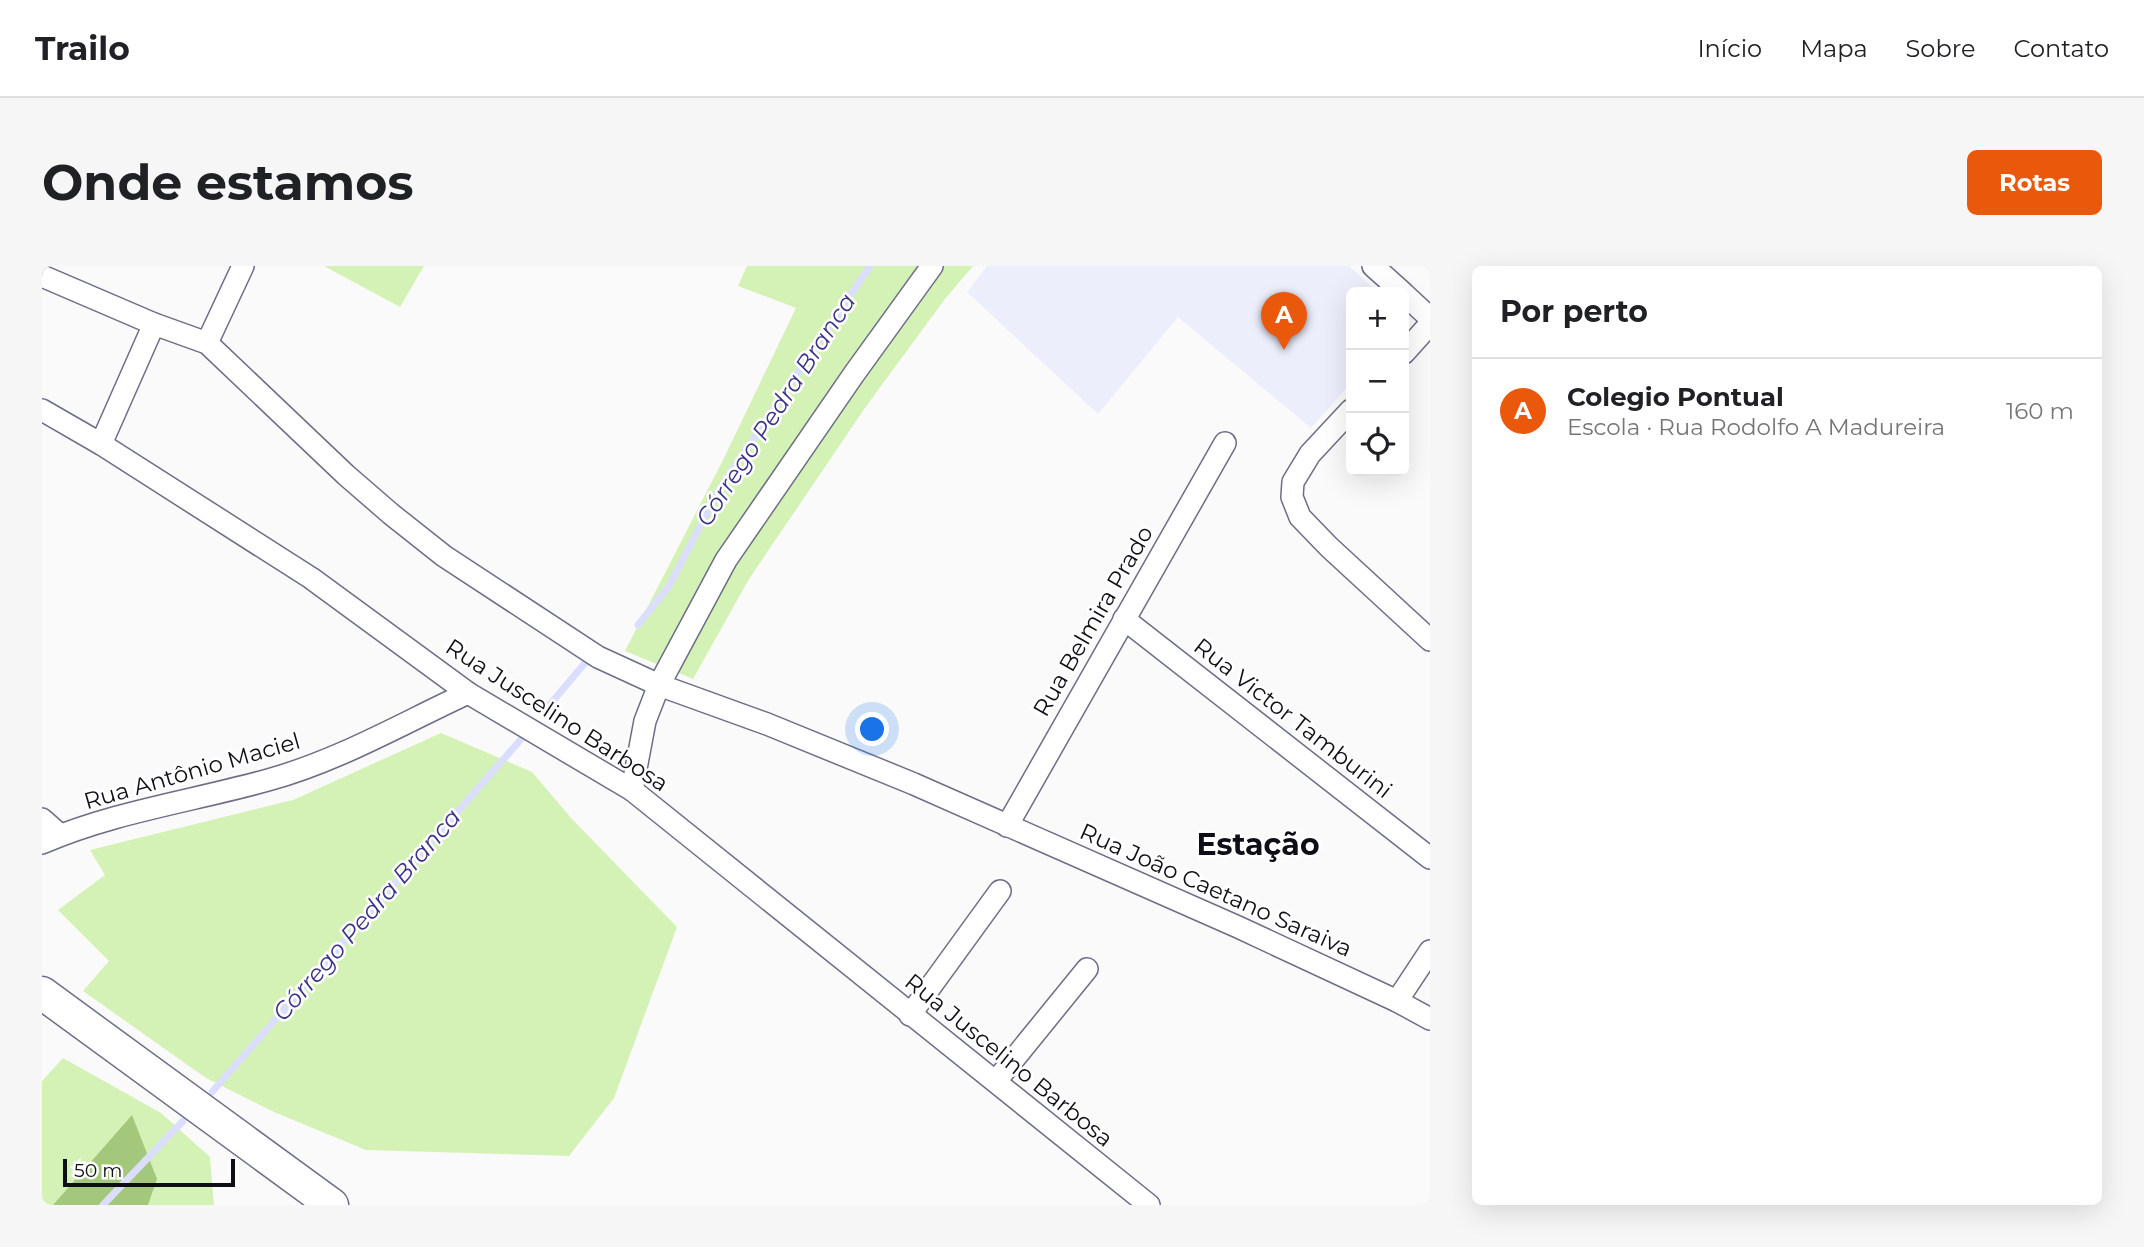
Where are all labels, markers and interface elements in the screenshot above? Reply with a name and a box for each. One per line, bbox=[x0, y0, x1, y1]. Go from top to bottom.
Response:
text: Trailo bbox=[35, 28, 130, 68]
text: Início bbox=[1697, 34, 1762, 63]
text: Mapa bbox=[1800, 34, 1868, 63]
text: Sobre bbox=[1906, 34, 1975, 63]
text: Contato bbox=[2013, 34, 2109, 63]
button: Rotas bbox=[1967, 150, 2102, 215]
text: Onde estamos bbox=[42, 153, 413, 212]
map controls bbox=[1346, 287, 1409, 476]
button: + bbox=[1346, 287, 1409, 350]
water label: Córrego Pedra Branca bbox=[689, 288, 862, 532]
pin: A bbox=[1261, 292, 1307, 350]
text: Por perto bbox=[1500, 293, 1648, 330]
button: − bbox=[1346, 350, 1409, 413]
text: Colegio Pontual bbox=[1567, 381, 1784, 413]
text: A bbox=[1514, 397, 1532, 425]
text: 160 m bbox=[2006, 397, 2074, 425]
button: locate bbox=[1346, 413, 1409, 476]
text: Escola · Rua Rodolfo A Madureira bbox=[1567, 413, 1945, 441]
street label: Rua Belmira Prado bbox=[1027, 521, 1159, 721]
street label: Rua Victor Tamburini bbox=[1188, 632, 1398, 804]
street label: Rua Juscelino Barbosa bbox=[440, 633, 674, 797]
your location bbox=[855, 712, 889, 746]
street label: Rua Antônio Maciel bbox=[81, 727, 303, 815]
water label: Córrego Pedra Branca bbox=[267, 803, 467, 1027]
street label: Rua João Caetano Saraiva bbox=[1076, 817, 1356, 963]
district label: Estação bbox=[1196, 826, 1320, 863]
street label: Rua Juscelino Barbosa bbox=[899, 967, 1119, 1153]
scale bar bbox=[63, 1156, 234, 1188]
text: 50 m bbox=[74, 1159, 122, 1182]

